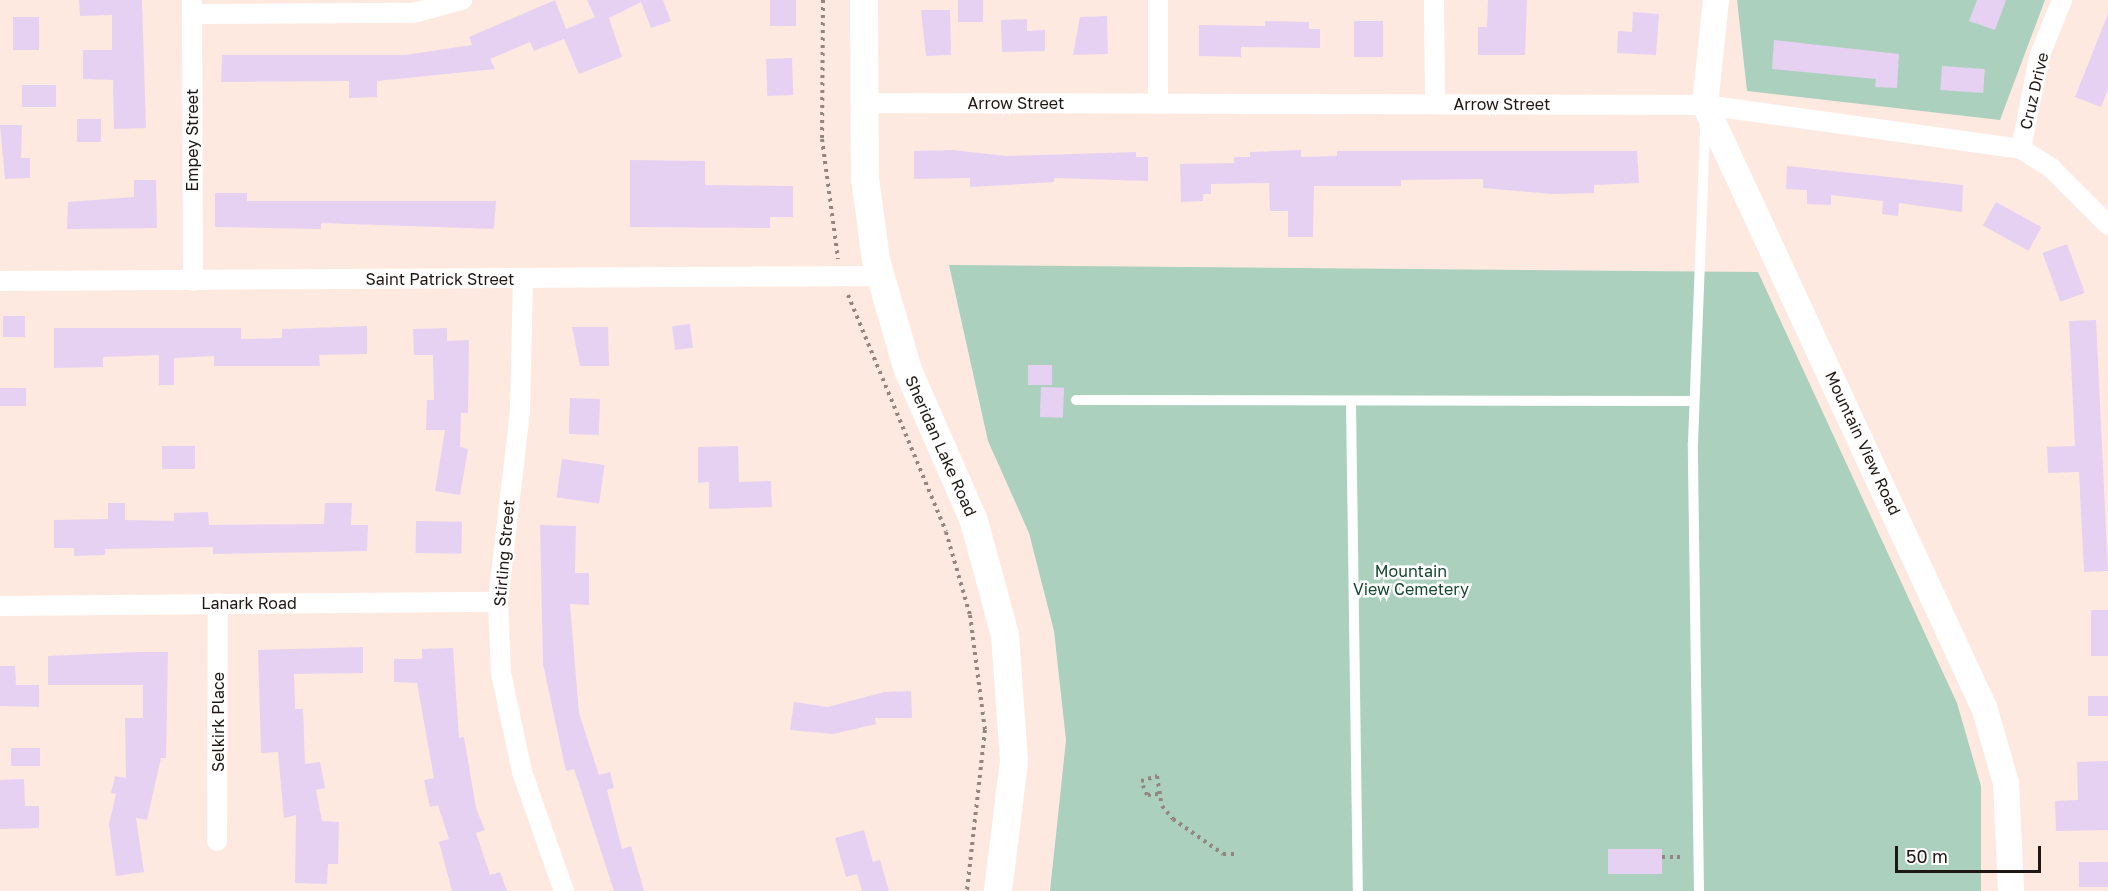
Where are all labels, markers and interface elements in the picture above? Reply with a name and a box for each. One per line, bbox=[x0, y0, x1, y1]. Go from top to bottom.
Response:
street label: Cruz Drive bbox=[2016, 51, 2052, 131]
street label: Empey Street bbox=[182, 88, 202, 192]
street label: Arrow Street bbox=[968, 93, 1064, 113]
street label: Arrow Street bbox=[1454, 94, 1550, 114]
street label: Saint Patrick Street bbox=[366, 269, 514, 289]
street label: Mountain View Road bbox=[1821, 368, 1905, 518]
street label: Sheridan Lake Road bbox=[901, 373, 981, 519]
street label: Stirling Street bbox=[490, 499, 518, 607]
park label: Mountain View Cemetery bbox=[1353, 561, 1469, 599]
street label: Lanark Road bbox=[201, 593, 297, 613]
street label: Selkirk Place bbox=[208, 672, 228, 772]
scale bar bbox=[1898, 834, 2044, 872]
text: 50 m bbox=[1906, 845, 1948, 867]

